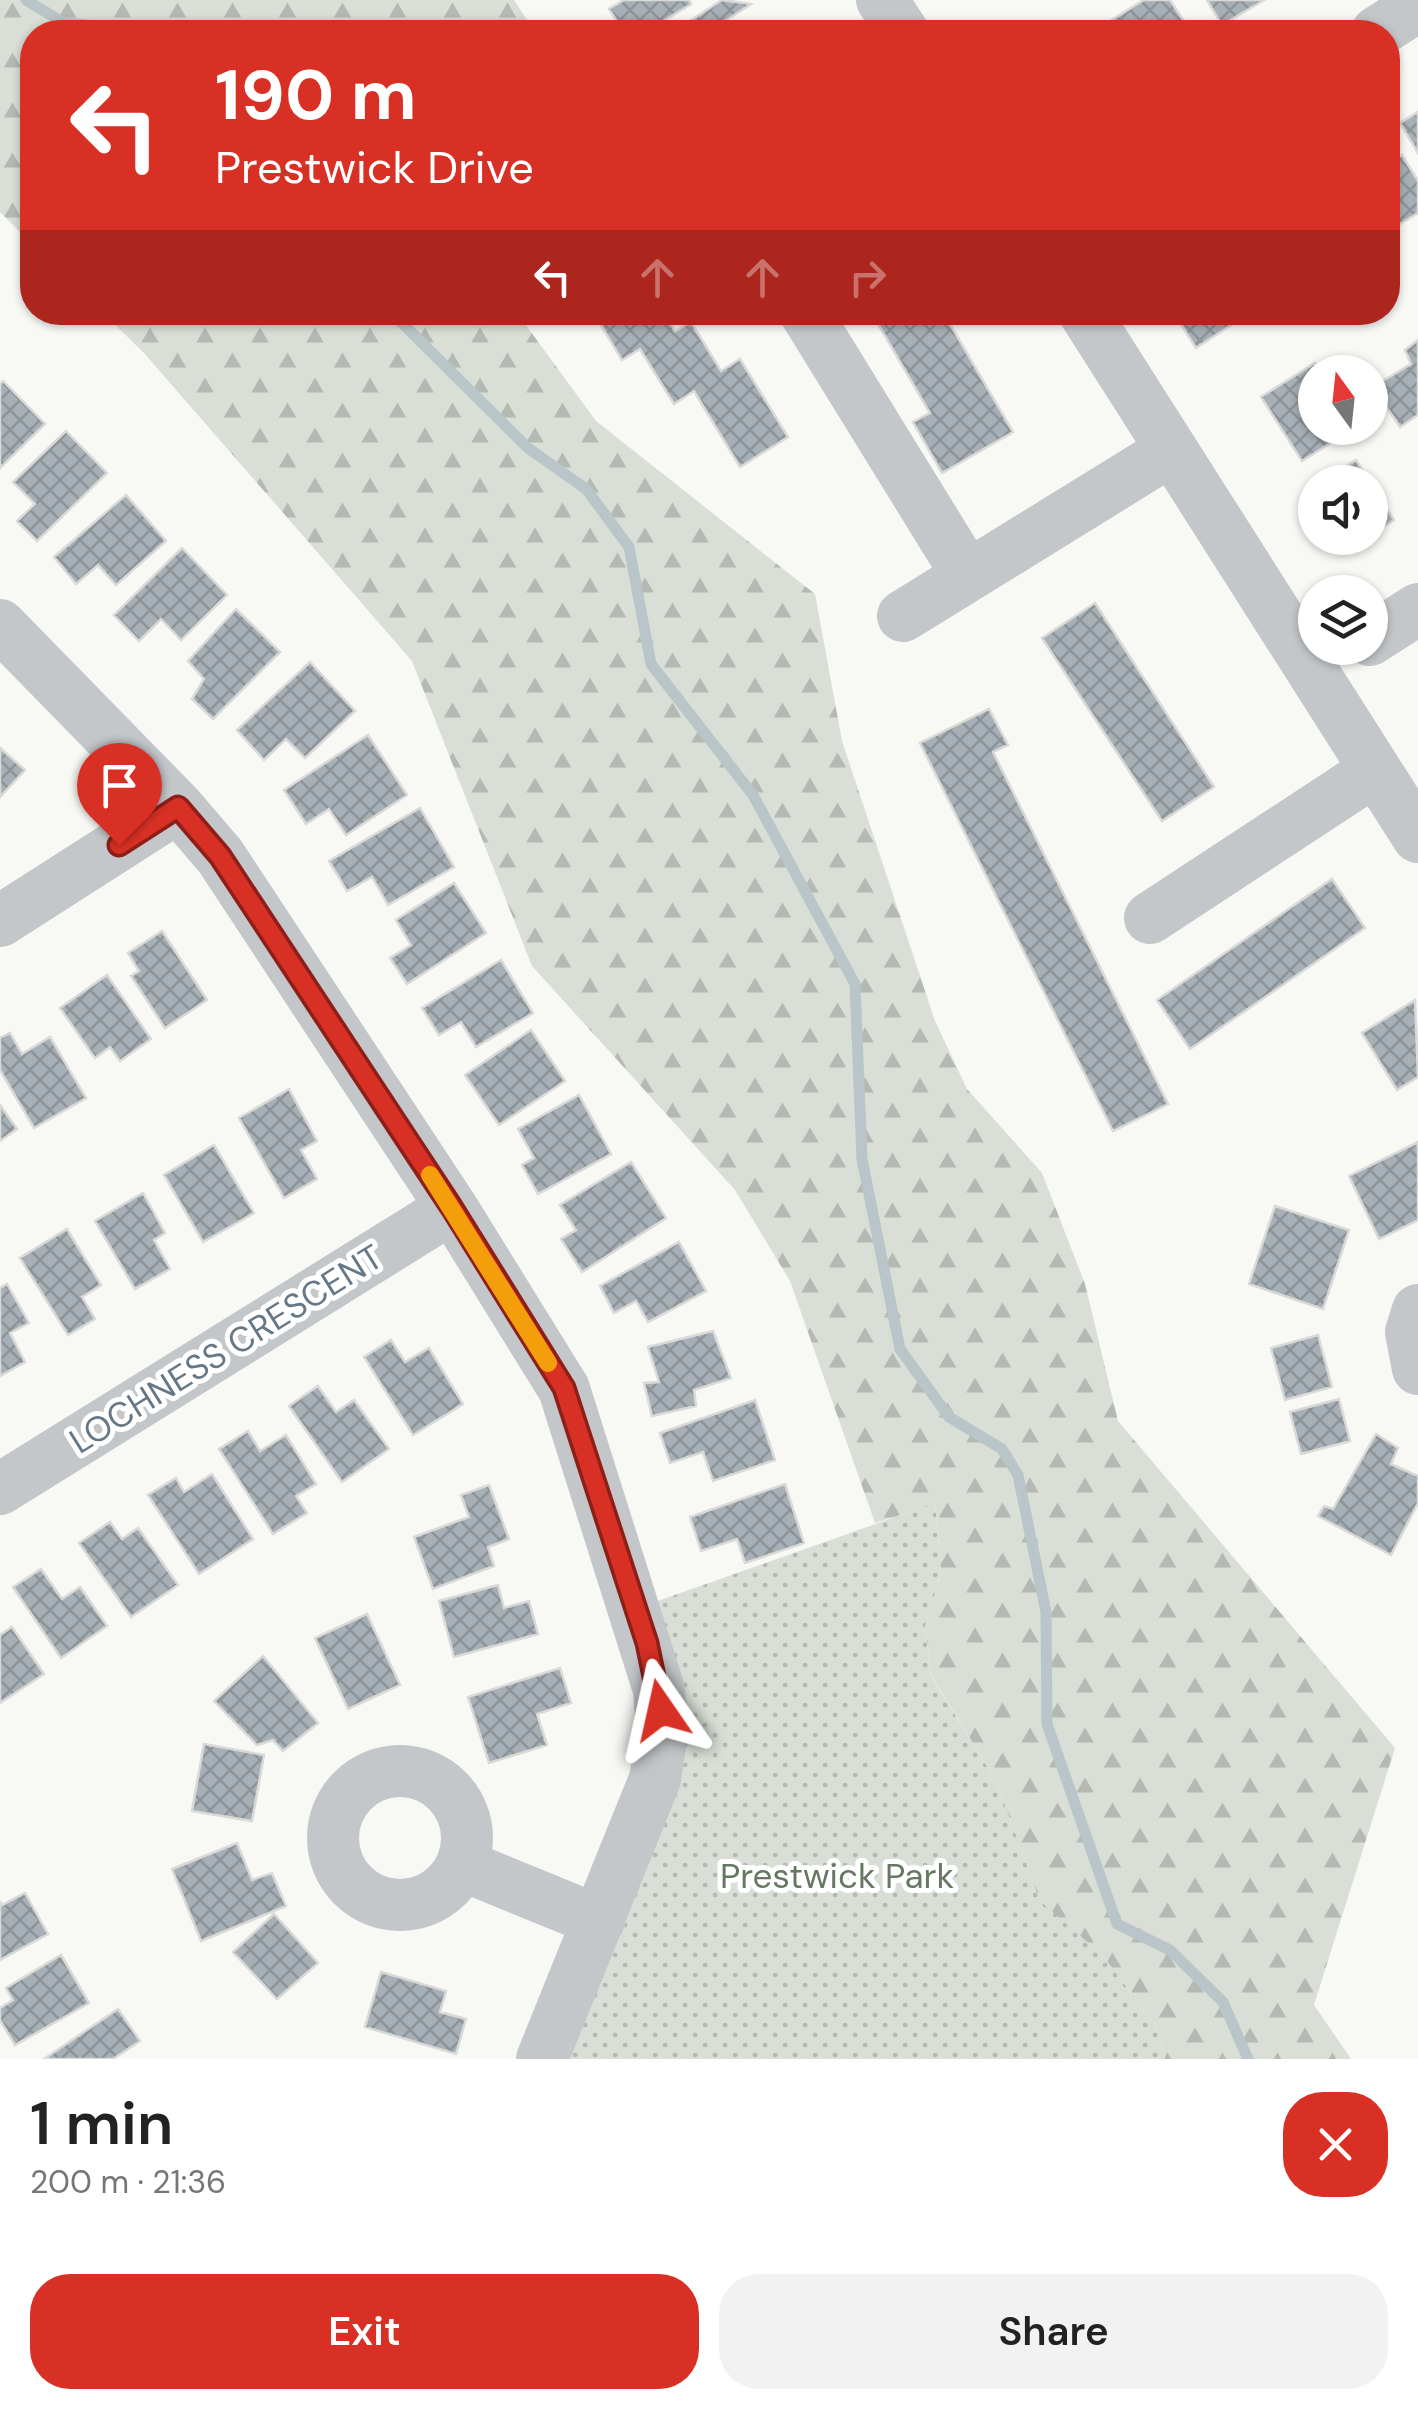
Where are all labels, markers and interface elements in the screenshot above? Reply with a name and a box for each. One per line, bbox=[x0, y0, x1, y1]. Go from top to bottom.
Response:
text: 190 m bbox=[215, 50, 417, 141]
icon: left bbox=[50, 60, 180, 190]
text: Prestwick Drive bbox=[215, 138, 534, 197]
icon: left bbox=[525, 250, 580, 305]
icon: ahead bbox=[630, 250, 685, 305]
icon: ahead bbox=[735, 250, 790, 305]
icon: right bbox=[840, 250, 895, 305]
north arrow bbox=[1298, 355, 1388, 445]
map controls bbox=[1298, 355, 1388, 665]
button: sound bbox=[1298, 465, 1388, 555]
button: layers bbox=[1298, 575, 1388, 665]
pin bbox=[77, 743, 162, 846]
icon: arrive bbox=[92, 758, 147, 813]
street label: LOCHNESS CRESCENT bbox=[61, 1234, 391, 1464]
position arrow bbox=[609, 1658, 713, 1762]
park label: Prestwick Park bbox=[720, 1853, 954, 1899]
text: 1 min bbox=[30, 2084, 173, 2163]
button: close bbox=[1283, 2092, 1388, 2197]
text: 200 m · 21:36 bbox=[30, 2161, 226, 2203]
button: Exit bbox=[30, 2274, 699, 2389]
button: Share bbox=[719, 2274, 1388, 2389]

